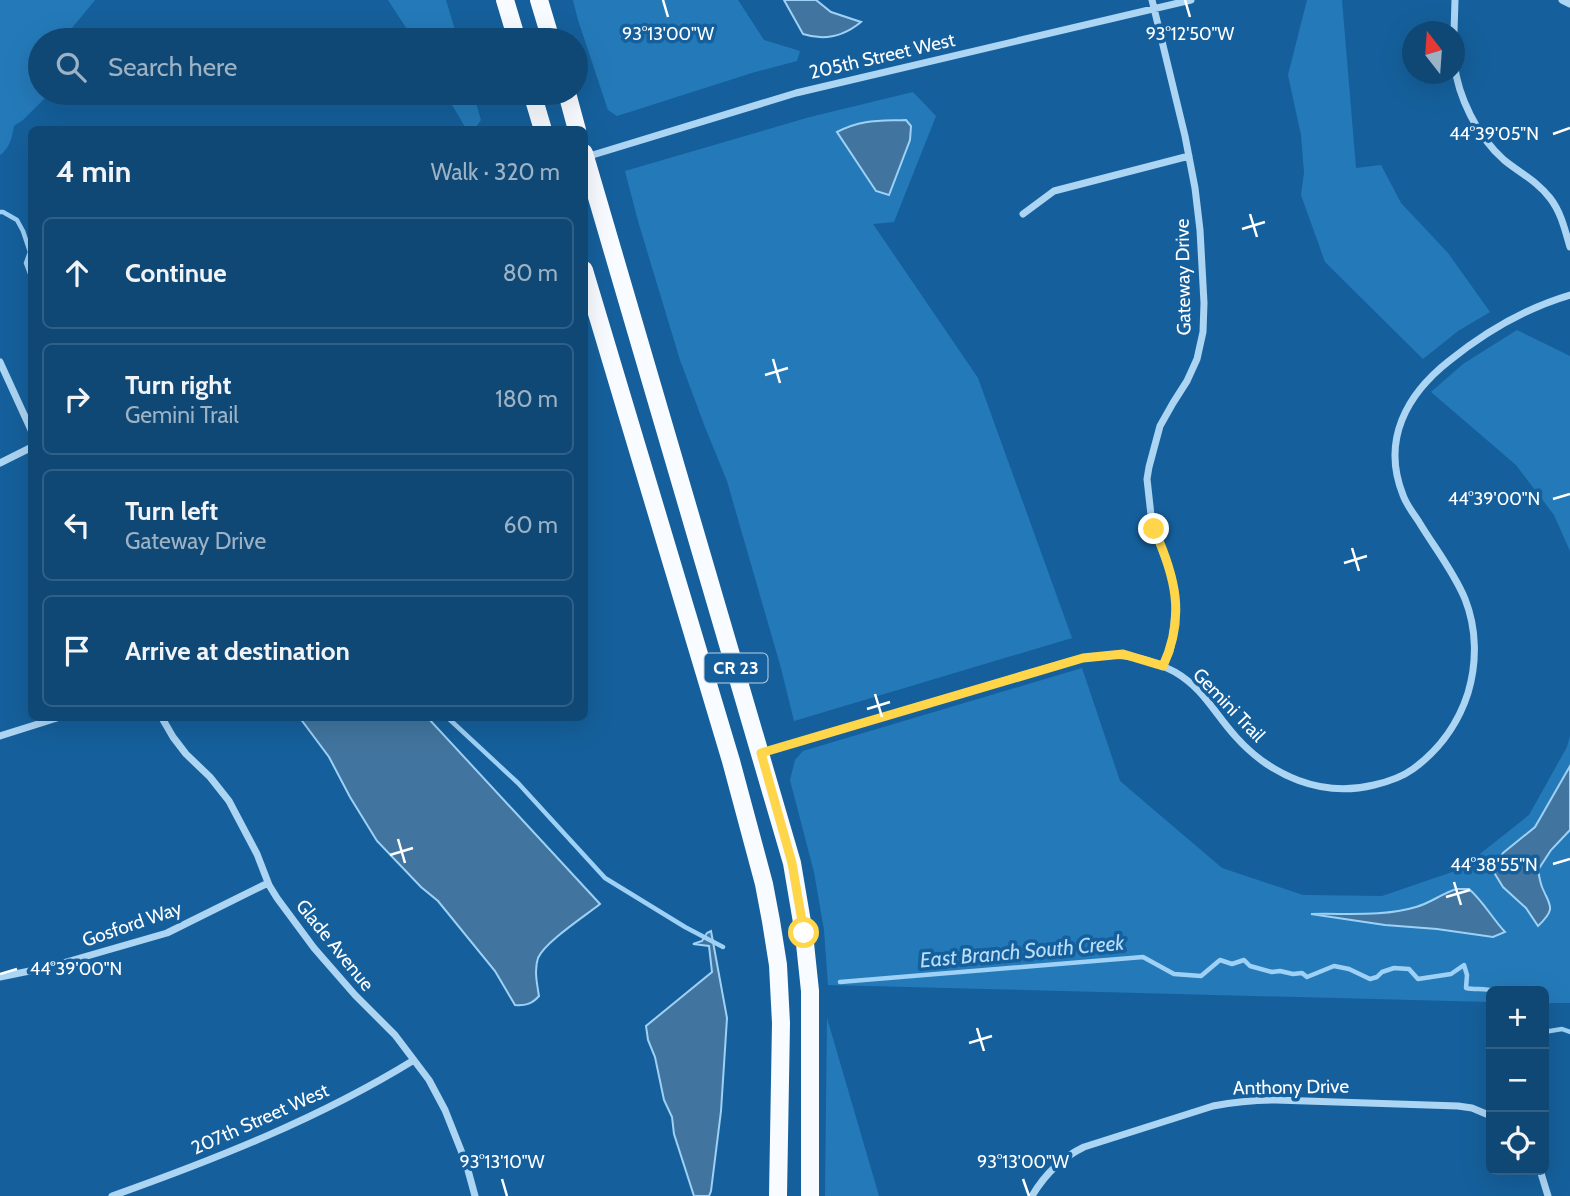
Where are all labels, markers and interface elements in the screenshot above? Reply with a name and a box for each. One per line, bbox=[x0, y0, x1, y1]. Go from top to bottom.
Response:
north arrow bbox=[1402, 21, 1465, 84]
text: 93°13'00"W bbox=[622, 23, 714, 45]
text: 93°12'50"W bbox=[1146, 23, 1234, 45]
search box bbox=[28, 28, 588, 105]
street label: 205th Street West bbox=[807, 28, 958, 84]
icon: search bbox=[52, 48, 90, 86]
text: Search here bbox=[108, 51, 237, 83]
text: 44°39'05"N bbox=[1449, 123, 1539, 145]
text: 4 min bbox=[56, 153, 131, 190]
text: Walk · 320 m bbox=[431, 158, 560, 186]
street label: Gateway Drive bbox=[1170, 218, 1196, 336]
icon: ahead bbox=[58, 254, 96, 292]
text: Continue bbox=[125, 257, 227, 289]
text: 80 m bbox=[503, 259, 558, 287]
text: Turn right bbox=[125, 369, 231, 401]
icon: right bbox=[58, 380, 96, 418]
text: 180 m bbox=[495, 385, 558, 413]
text: Gemini Trail bbox=[125, 401, 239, 429]
text: 44°39'00"N bbox=[1448, 488, 1540, 510]
text: Turn left bbox=[125, 495, 218, 527]
icon: left bbox=[58, 506, 96, 544]
text: 60 m bbox=[504, 511, 558, 539]
route end bbox=[1138, 513, 1169, 544]
text: Gateway Drive bbox=[125, 527, 266, 555]
icon: arrive bbox=[58, 632, 96, 670]
text: Arrive at destination bbox=[125, 635, 350, 667]
road number: CR 23 bbox=[704, 654, 768, 682]
street label: Gemini Trail bbox=[1188, 663, 1270, 747]
text: 44°38'55"N bbox=[1450, 854, 1538, 876]
street label: Glade Avenue bbox=[291, 895, 379, 996]
street label: Gosford Way bbox=[79, 896, 185, 952]
route start bbox=[788, 917, 819, 948]
water label: East Branch South Creek bbox=[919, 930, 1126, 972]
text: 44°39'00"N bbox=[30, 958, 122, 980]
map controls bbox=[1486, 986, 1549, 1175]
button: + bbox=[1486, 986, 1549, 1049]
button: − bbox=[1486, 1049, 1549, 1112]
street label: Anthony Drive bbox=[1233, 1074, 1350, 1100]
street label: 207th Street West bbox=[188, 1078, 333, 1160]
button: locate bbox=[1486, 1112, 1549, 1175]
text: 93°13'10"W bbox=[459, 1151, 545, 1173]
text: 93°13'00"W bbox=[977, 1151, 1069, 1173]

